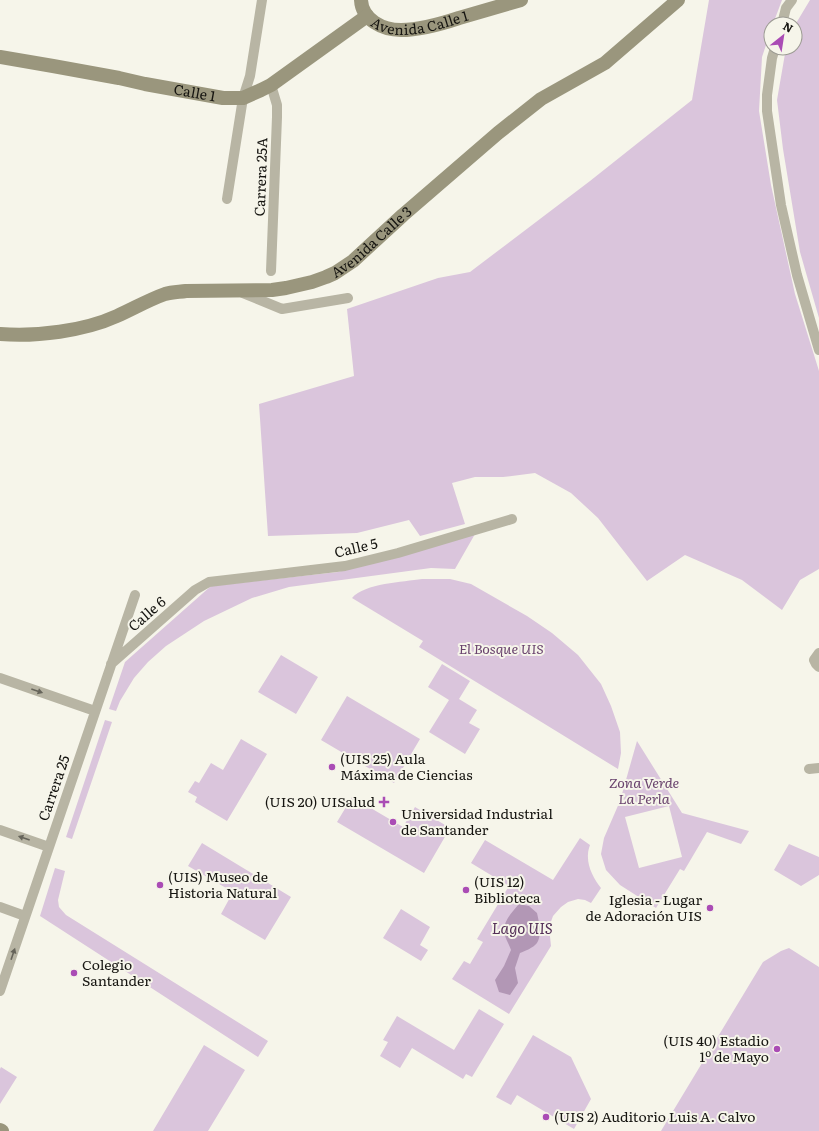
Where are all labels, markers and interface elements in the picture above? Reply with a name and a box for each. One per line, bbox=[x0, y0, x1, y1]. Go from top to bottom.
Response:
street label: Avenida Calle 1 bbox=[367, 5, 471, 39]
north arrow bbox=[763, 16, 803, 56]
text: N bbox=[781, 17, 796, 36]
street label: Calle 1 bbox=[172, 78, 218, 106]
street label: Carrera 25A bbox=[249, 137, 271, 217]
street label: Avenida Calle 3 bbox=[327, 201, 416, 282]
street label: Calle 5 bbox=[332, 532, 379, 562]
street label: Calle 6 bbox=[123, 591, 170, 635]
park label: El Bosque UIS bbox=[459, 638, 543, 658]
one-way arrow bbox=[31, 688, 43, 694]
place label: (UIS 25) Aula Máxima de Ciencias bbox=[340, 748, 472, 784]
street label: Carrera 25 bbox=[32, 752, 74, 823]
marker: (UIS 25) Aula Máxima de Ciencias bbox=[327, 762, 337, 772]
park label: Zona Verde La Perla bbox=[609, 772, 680, 808]
place label: (UIS 20) UISalud bbox=[265, 791, 375, 811]
marker: (UIS 20) UISalud bbox=[378, 796, 390, 808]
place label: Universidad Industrial de Santander bbox=[401, 803, 553, 839]
marker: Universidad Industrial de Santander bbox=[388, 817, 398, 827]
one-way arrow bbox=[18, 835, 30, 841]
place label: (UIS) Museo de Historia Natural bbox=[168, 866, 278, 902]
place label: (UIS 12) Biblioteca bbox=[474, 871, 541, 907]
marker: (UIS) Museo de Historia Natural bbox=[155, 880, 165, 890]
marker: (UIS 12) Biblioteca bbox=[461, 885, 471, 895]
place label: Iglesia - Lugar de Adoración UIS bbox=[585, 889, 702, 925]
marker: Iglesia - Lugar de Adoración UIS bbox=[705, 903, 715, 913]
water label: Lago UIS bbox=[492, 916, 553, 939]
one-way arrow bbox=[10, 947, 16, 959]
place label: Colegio Santander bbox=[82, 954, 151, 990]
marker: Colegio Santander bbox=[69, 968, 79, 978]
place label: (UIS 40) Estadio 1º de Mayo bbox=[663, 1030, 769, 1066]
marker: (UIS 40) Estadio 1º de Mayo bbox=[772, 1044, 782, 1054]
place label: (UIS 2) Auditorio Luis A. Calvo bbox=[554, 1106, 755, 1126]
marker: (UIS 2) Auditorio Luis A. Calvo bbox=[541, 1112, 551, 1122]

